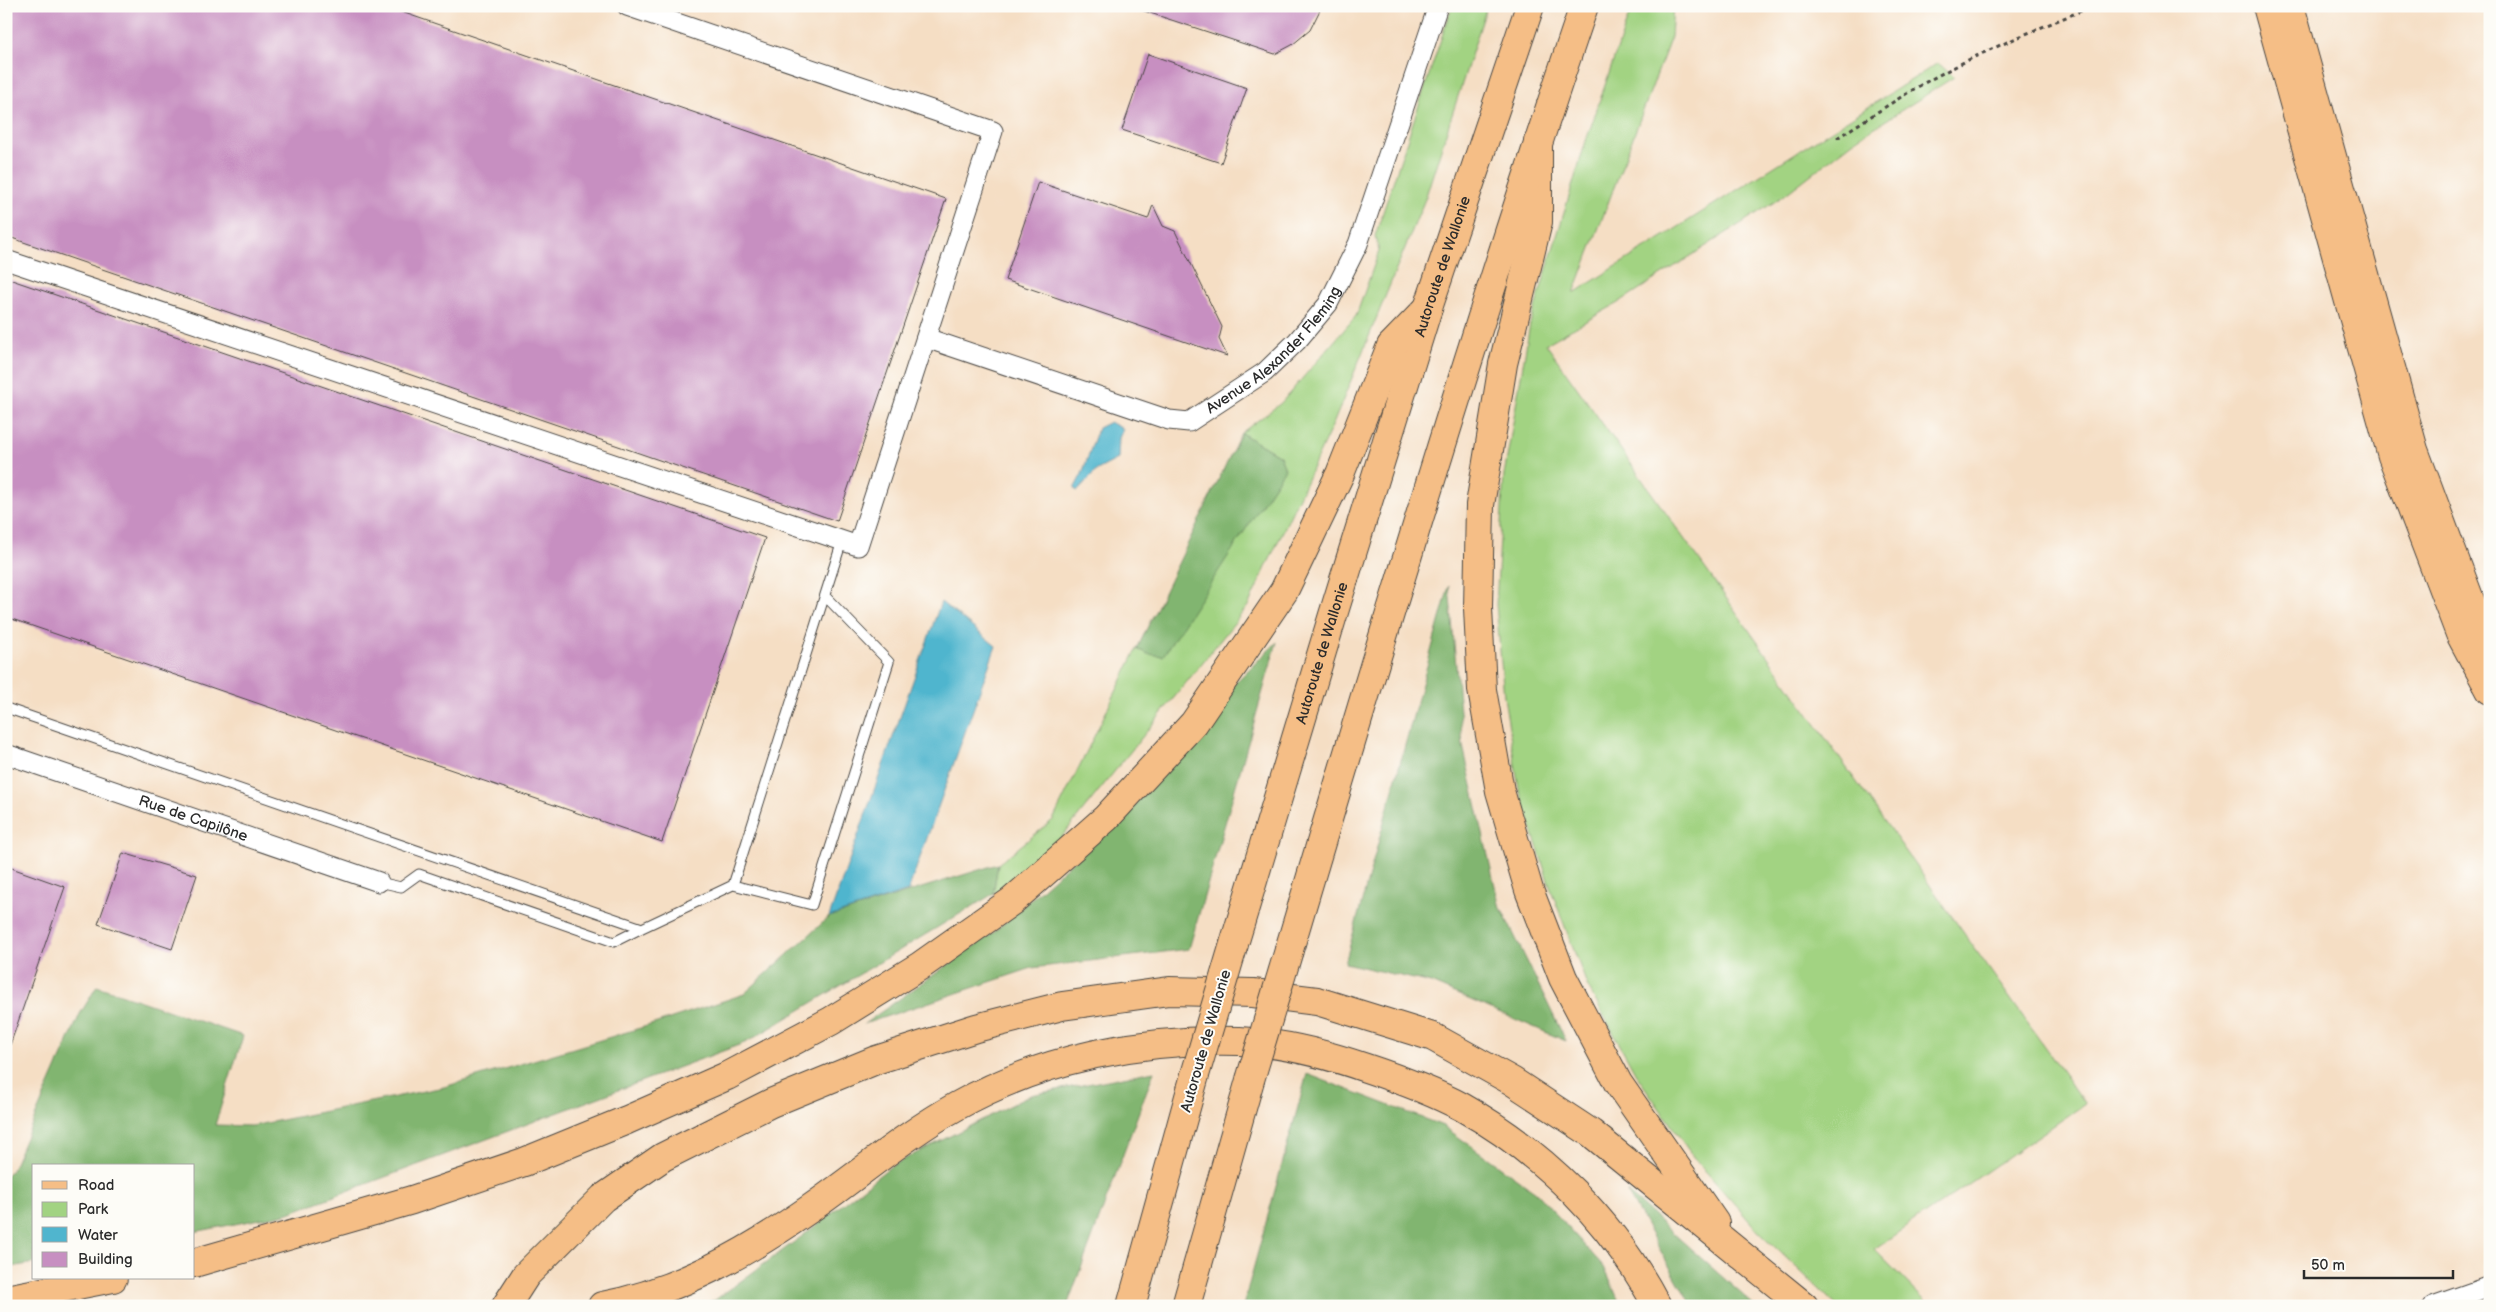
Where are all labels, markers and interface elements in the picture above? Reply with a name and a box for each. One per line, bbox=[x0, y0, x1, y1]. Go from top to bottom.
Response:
street label: Autoroute de Wallonie bbox=[1410, 193, 1475, 339]
street label: Avenue Alexander Fleming bbox=[1202, 283, 1345, 418]
street label: Autoroute de Wallonie bbox=[1291, 580, 1352, 726]
street label: Rue de Capilône bbox=[136, 791, 250, 846]
street label: Autoroute de Wallonie bbox=[1177, 968, 1235, 1114]
legend bbox=[32, 1164, 195, 1280]
text: Road bbox=[78, 1176, 114, 1195]
text: Park bbox=[78, 1200, 109, 1219]
text: Water bbox=[78, 1226, 118, 1245]
scale bar bbox=[2304, 1247, 2452, 1279]
text: Building bbox=[78, 1250, 133, 1269]
text: 50 m bbox=[2311, 1256, 2345, 1275]

